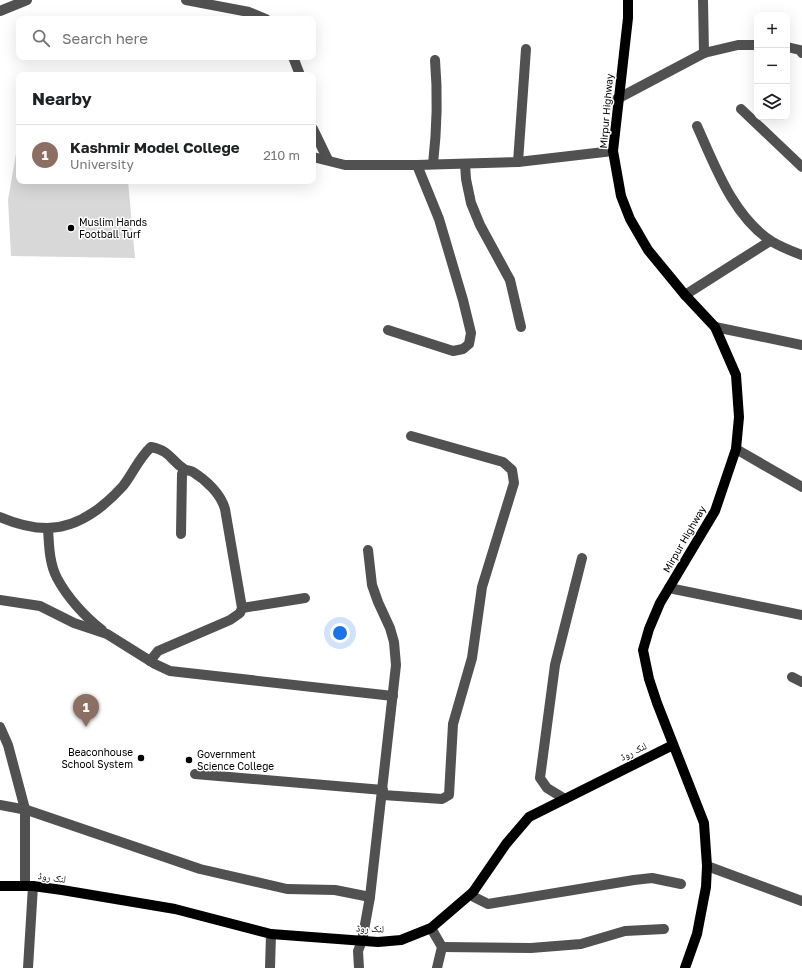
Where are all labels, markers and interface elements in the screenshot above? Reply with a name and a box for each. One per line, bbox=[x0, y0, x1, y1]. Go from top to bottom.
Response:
map controls bbox=[754, 12, 790, 120]
button: + bbox=[754, 12, 790, 48]
search box bbox=[16, 16, 316, 60]
icon: search bbox=[30, 27, 52, 49]
text: Search here bbox=[62, 29, 148, 47]
button: − bbox=[754, 48, 790, 84]
street label: Mirpur Highway bbox=[597, 73, 615, 149]
button: layers bbox=[754, 84, 790, 120]
text: Nearby bbox=[32, 88, 92, 109]
text: Kashmir Model College bbox=[70, 138, 240, 156]
text: 1 bbox=[42, 147, 48, 163]
text: 210 m bbox=[263, 147, 300, 163]
text: University bbox=[70, 156, 134, 172]
place label: Muslim Hands Football Turf bbox=[79, 216, 147, 240]
marker: Muslim Hands Football Turf bbox=[66, 223, 76, 233]
street label: Mirpur Highway bbox=[660, 503, 708, 575]
your location bbox=[330, 623, 350, 643]
pin: 1 bbox=[73, 694, 99, 727]
street label: لنک روڈ bbox=[618, 739, 648, 763]
place label: Beaconhouse School System bbox=[61, 746, 133, 770]
place label: Government Science College bbox=[197, 748, 274, 772]
marker: Beaconhouse School System bbox=[136, 753, 146, 763]
marker: Government Science College bbox=[184, 755, 194, 765]
street label: لنک روڈ bbox=[37, 869, 67, 885]
street label: لنک روڈ bbox=[356, 922, 384, 934]

